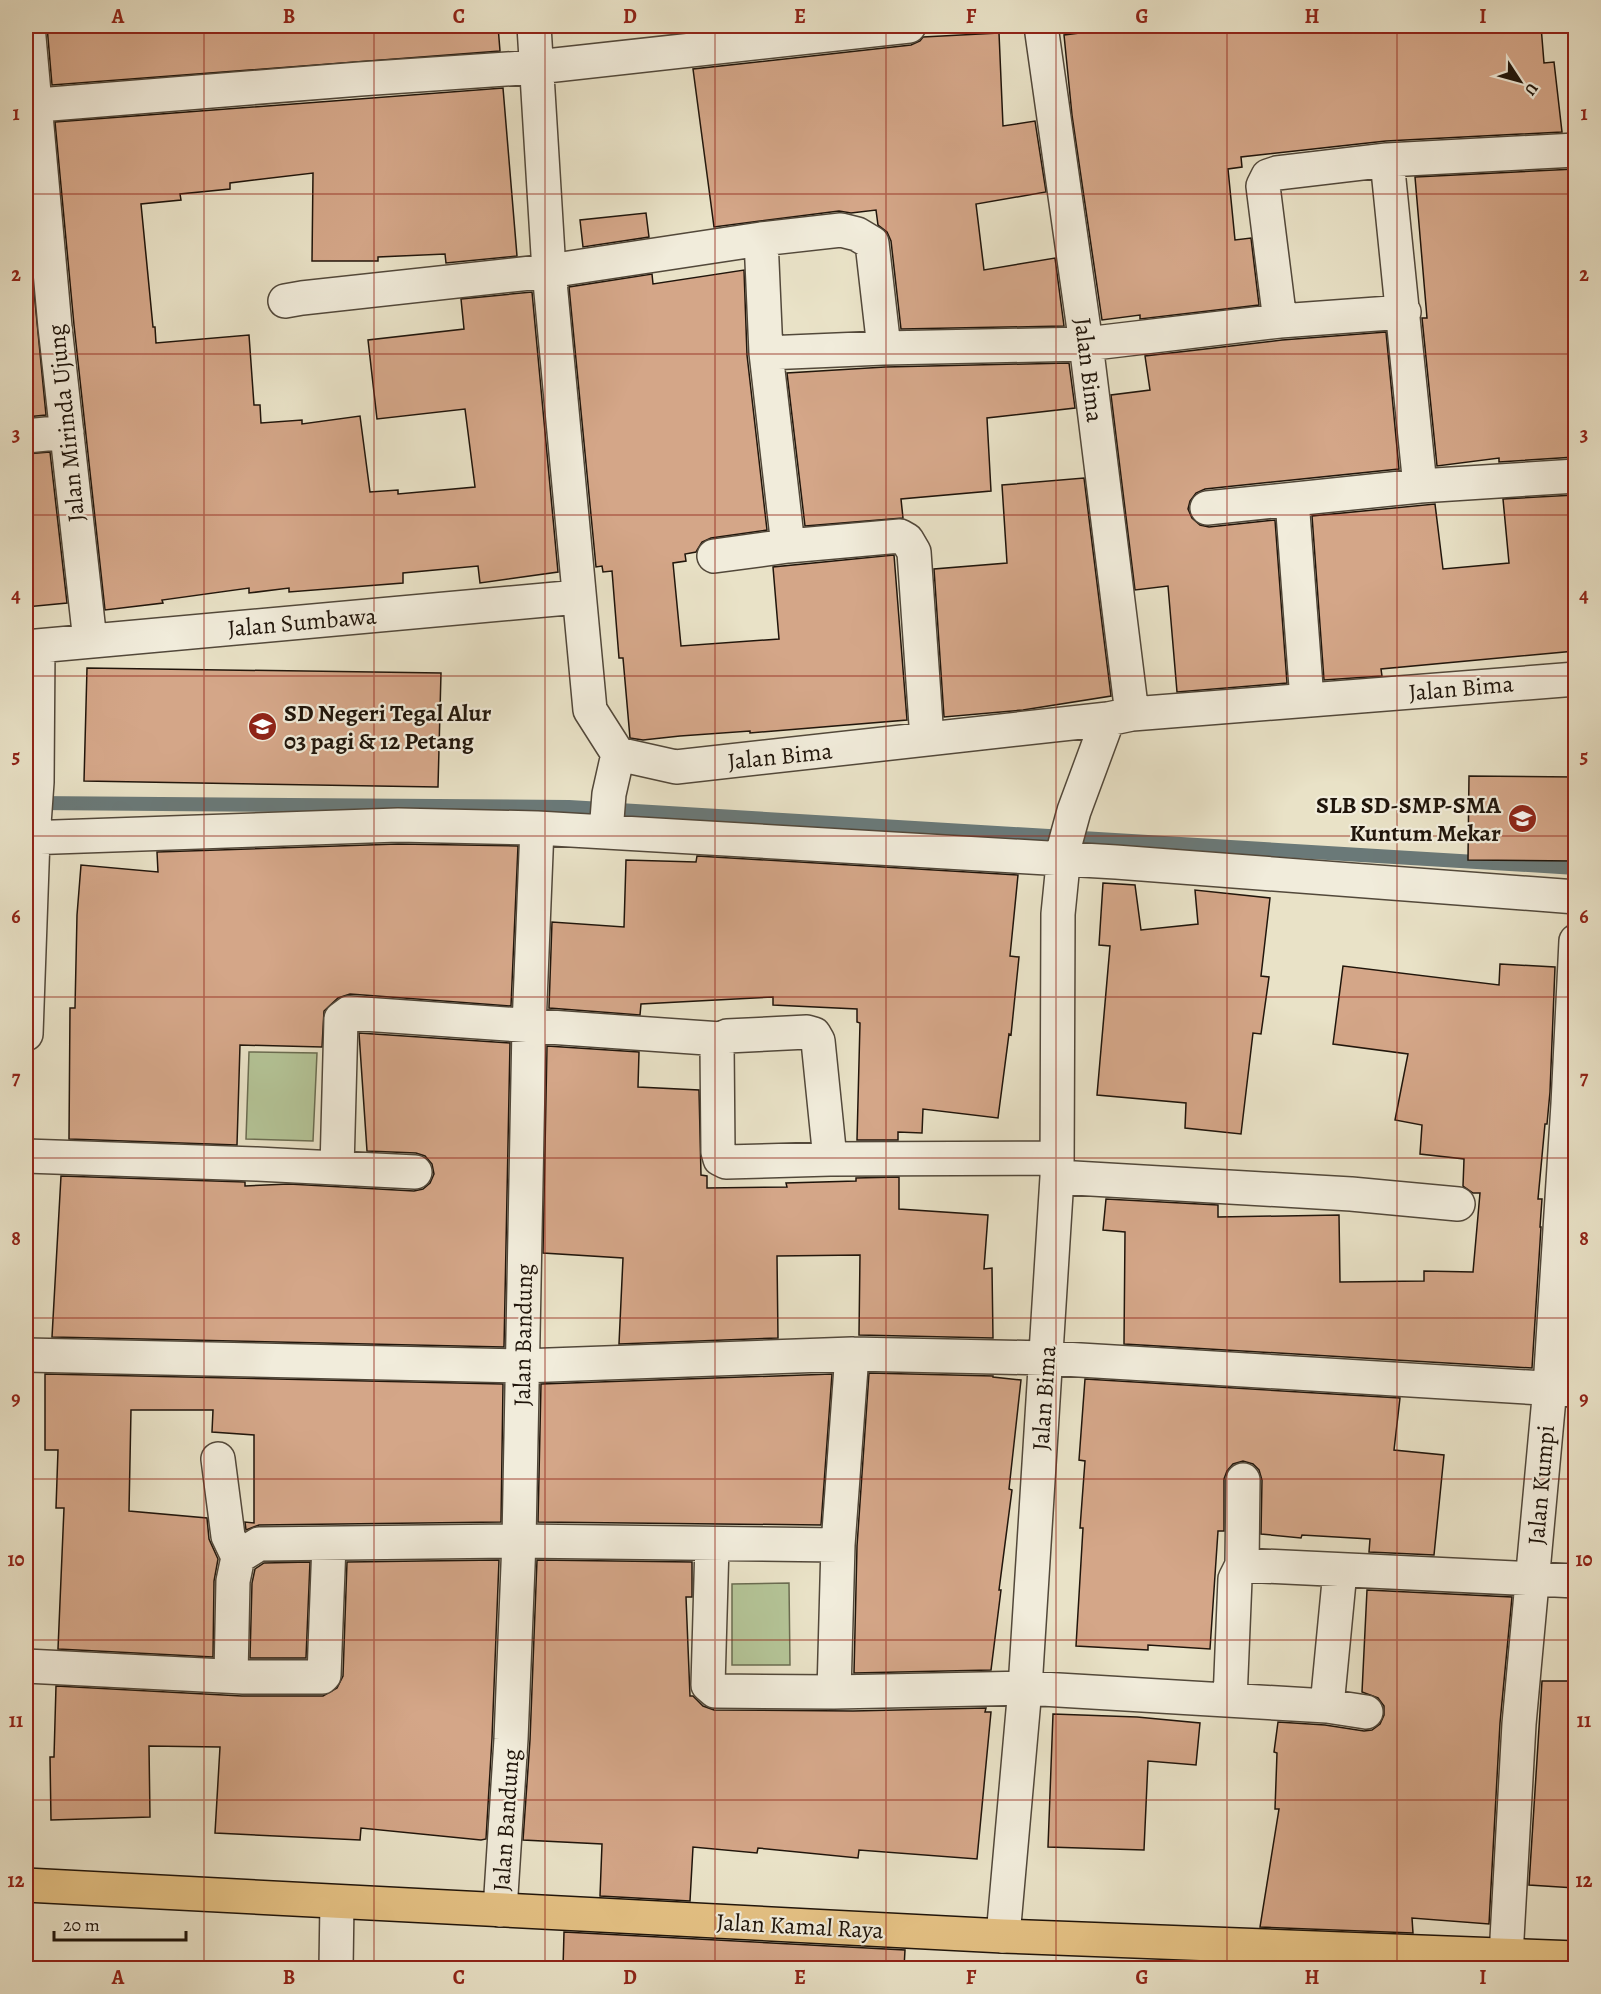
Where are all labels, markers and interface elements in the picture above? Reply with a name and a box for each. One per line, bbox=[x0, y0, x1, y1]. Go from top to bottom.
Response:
text: A bbox=[111, 3, 125, 30]
text: B bbox=[283, 3, 295, 30]
text: C bbox=[453, 3, 465, 30]
text: D bbox=[623, 3, 637, 30]
text: E bbox=[794, 3, 806, 30]
text: F bbox=[966, 3, 977, 30]
text: G bbox=[1135, 3, 1149, 30]
text: H bbox=[1305, 3, 1320, 30]
text: I bbox=[1479, 3, 1487, 30]
north arrow bbox=[1490, 51, 1550, 111]
text: U bbox=[1519, 79, 1543, 100]
text: 1 bbox=[12, 100, 20, 127]
text: 1 bbox=[1580, 100, 1588, 127]
text: 2 bbox=[11, 261, 21, 288]
text: 2 bbox=[1579, 261, 1589, 288]
street label: Jalan Bima bbox=[1067, 316, 1111, 425]
street label: Jalan Mirinda Ujung bbox=[40, 323, 92, 523]
text: 3 bbox=[12, 421, 20, 448]
text: 3 bbox=[1580, 421, 1588, 448]
text: 4 bbox=[11, 582, 21, 609]
text: 4 bbox=[1579, 582, 1589, 609]
street label: Jalan Sumbawa bbox=[226, 599, 379, 644]
street label: Jalan Bima bbox=[1407, 667, 1516, 709]
place label: SD Negeri Tegal Alur 03 pagi & 12 Petang bbox=[284, 697, 492, 757]
school or university icon: SD Negeri Tegal Alur 03 pagi & 12 Petang bbox=[247, 711, 279, 743]
street label: Jalan Bima bbox=[726, 735, 835, 777]
text: 5 bbox=[12, 743, 20, 770]
text: 5 bbox=[1580, 743, 1588, 770]
place label: SLB SD-SMP-SMA Kuntum Mekar bbox=[1316, 789, 1502, 849]
school or university icon: SLB SD-SMP-SMA Kuntum Mekar bbox=[1506, 803, 1538, 835]
text: 6 bbox=[11, 903, 21, 930]
text: 6 bbox=[1579, 903, 1589, 930]
text: 7 bbox=[12, 1064, 21, 1091]
text: 7 bbox=[1580, 1064, 1589, 1091]
text: 8 bbox=[11, 1225, 21, 1252]
text: 8 bbox=[1579, 1225, 1589, 1252]
street label: Jalan Bandung bbox=[506, 1263, 540, 1407]
street label: Jalan Bima bbox=[1024, 1344, 1064, 1452]
text: 9 bbox=[11, 1385, 21, 1412]
text: 9 bbox=[1579, 1385, 1589, 1412]
street label: Jalan Kumpi bbox=[1520, 1424, 1562, 1546]
text: 10 bbox=[7, 1546, 25, 1573]
text: 10 bbox=[1575, 1546, 1593, 1573]
text: 11 bbox=[9, 1707, 23, 1734]
text: 11 bbox=[1577, 1707, 1591, 1734]
street label: Jalan Bandung bbox=[485, 1748, 527, 1892]
text: 12 bbox=[8, 1867, 25, 1894]
text: 12 bbox=[1576, 1867, 1593, 1894]
scale bar bbox=[54, 1904, 186, 1942]
street label: Jalan Kamal Raya bbox=[716, 1906, 885, 1946]
text: 20 m bbox=[63, 1913, 100, 1937]
text: A bbox=[111, 1964, 125, 1991]
text: B bbox=[283, 1964, 295, 1991]
text: C bbox=[453, 1964, 465, 1991]
text: D bbox=[623, 1964, 637, 1991]
text: E bbox=[794, 1964, 806, 1991]
text: F bbox=[966, 1964, 977, 1991]
text: G bbox=[1135, 1964, 1149, 1991]
text: H bbox=[1305, 1964, 1320, 1991]
text: I bbox=[1479, 1964, 1487, 1991]

